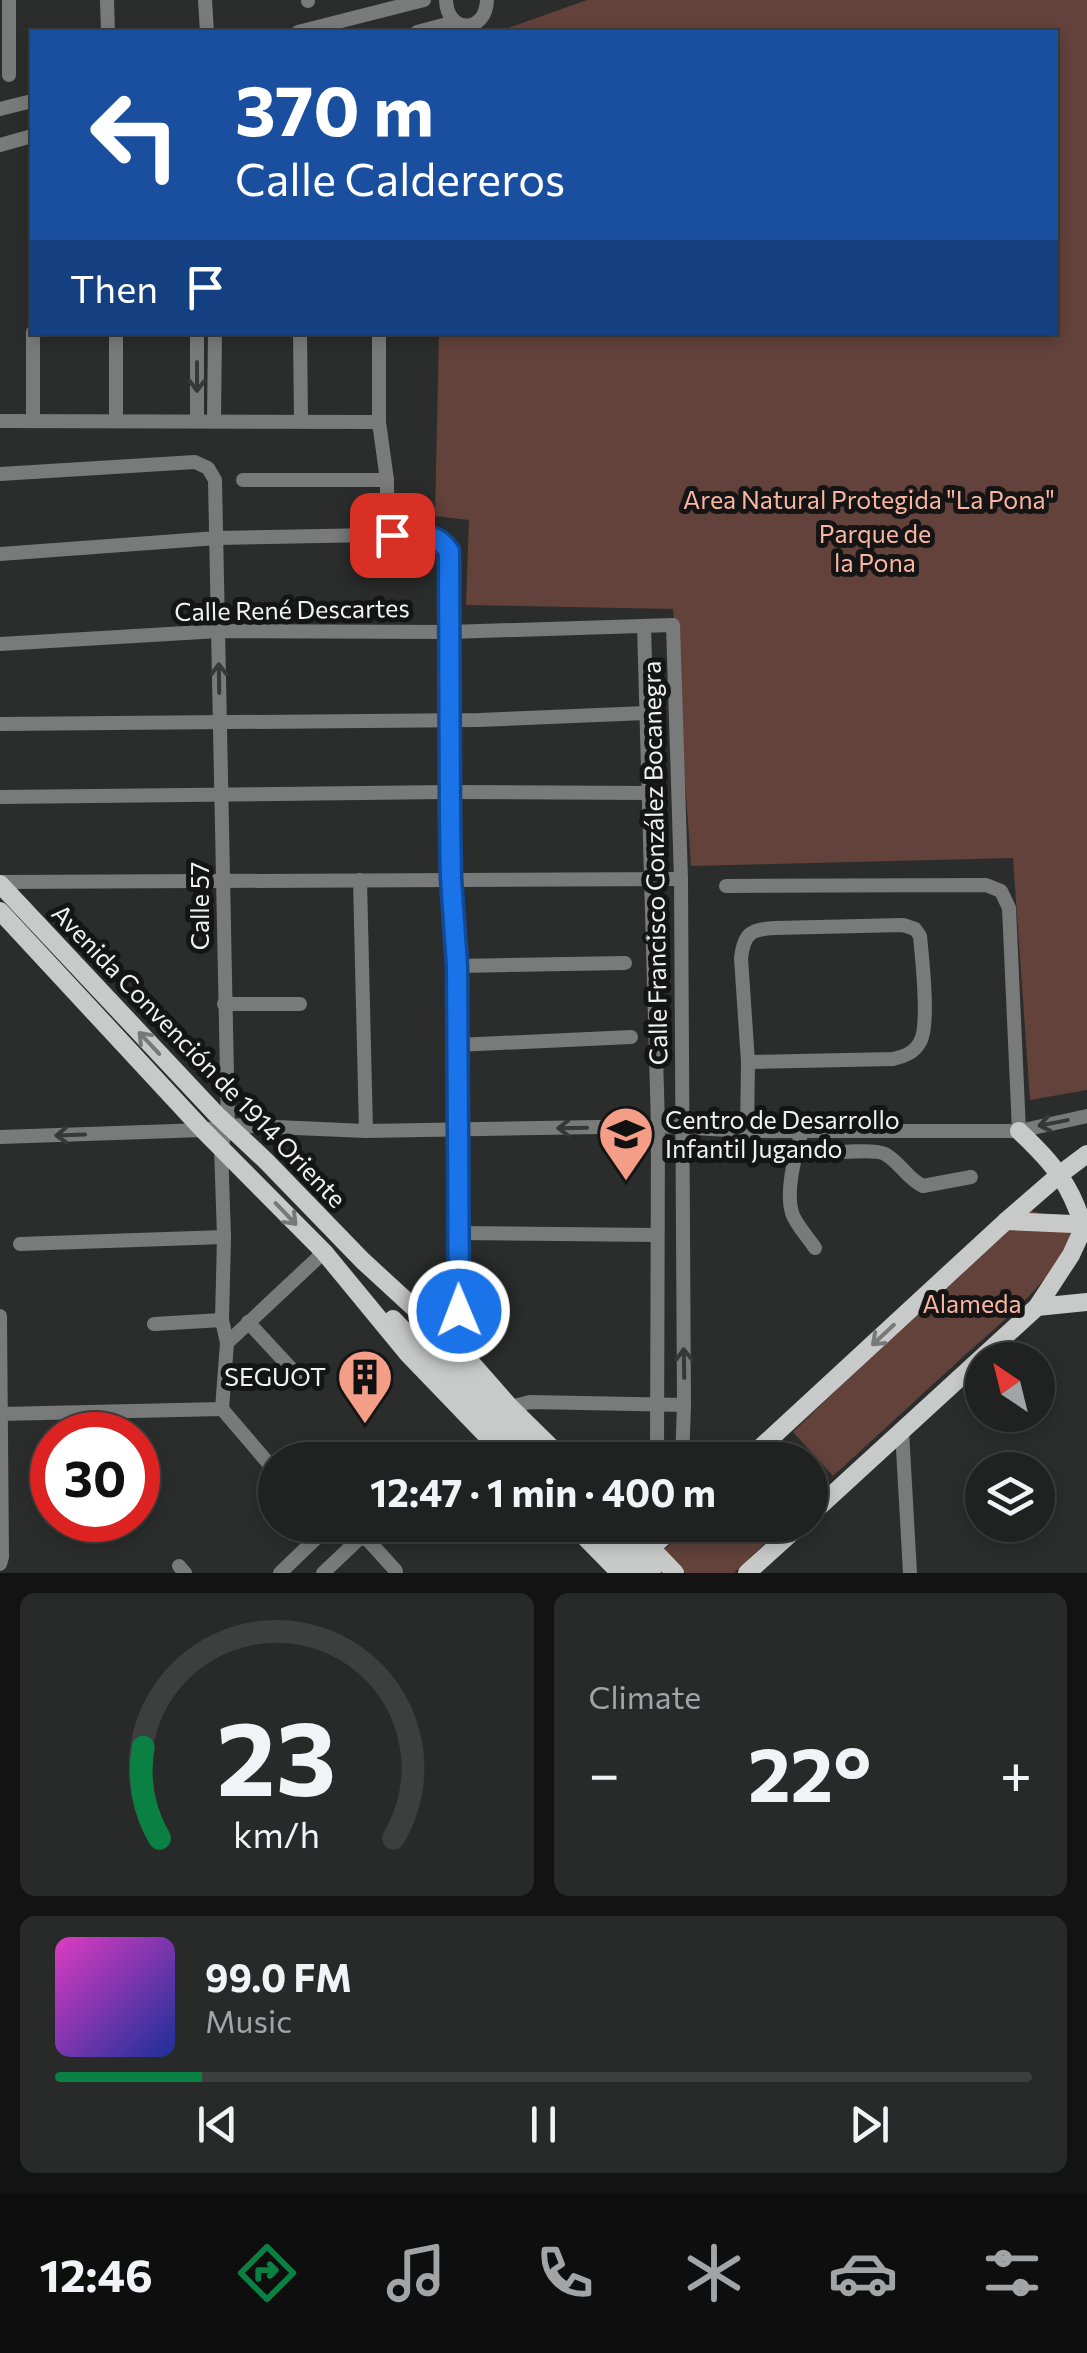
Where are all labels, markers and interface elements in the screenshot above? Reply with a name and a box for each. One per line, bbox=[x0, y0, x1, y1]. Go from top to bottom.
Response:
text: 370 m bbox=[235, 65, 434, 150]
icon: left bbox=[70, 70, 200, 200]
text: Calle Caldereros bbox=[235, 150, 565, 205]
icon: arrive bbox=[178, 260, 233, 315]
text: Then bbox=[70, 264, 158, 311]
one-way arrow bbox=[188, 360, 206, 392]
park label: Area Natural Protegida "La Pona" bbox=[683, 484, 1055, 514]
pin bbox=[350, 493, 435, 578]
icon: arrive bbox=[365, 508, 420, 563]
park label: Parque de la Pona bbox=[819, 518, 931, 577]
street label: Calle René Descartes bbox=[174, 592, 410, 626]
street label: Calle Francisco González Bocanegra bbox=[635, 661, 673, 1065]
one-way arrow bbox=[210, 662, 228, 694]
street label: Calle 57 bbox=[184, 862, 214, 950]
street label: Avenida Convención de 1914 Oriente bbox=[46, 897, 353, 1213]
one-way arrow bbox=[137, 1031, 161, 1055]
school or university icon: Centro de Desarrollo Infantil Jugando bbox=[596, 1104, 656, 1183]
place label: Centro de Desarrollo Infantil Jugando bbox=[665, 1104, 900, 1163]
one-way arrow bbox=[1037, 1114, 1070, 1133]
one-way arrow bbox=[556, 1118, 588, 1137]
one-way arrow bbox=[55, 1125, 87, 1144]
one-way arrow bbox=[274, 1201, 298, 1225]
position arrow bbox=[407, 1259, 511, 1363]
park label: Alameda bbox=[922, 1288, 1022, 1318]
one-way arrow bbox=[871, 1323, 896, 1346]
north arrow bbox=[965, 1342, 1055, 1432]
map controls bbox=[965, 1342, 1055, 1542]
building icon: SEGUOT bbox=[335, 1347, 395, 1426]
one-way arrow bbox=[674, 1347, 694, 1380]
place label: SEGUOT bbox=[224, 1361, 326, 1391]
speed limit sign: 30 bbox=[30, 1412, 160, 1542]
button: layers bbox=[965, 1452, 1055, 1542]
text: 12:47 · 1 min · 400 m bbox=[370, 1468, 716, 1515]
text: Climate bbox=[589, 1676, 701, 1716]
text: 23 bbox=[217, 1690, 337, 1817]
text: 22° bbox=[748, 1726, 871, 1817]
text: − bbox=[589, 1738, 620, 1805]
text: + bbox=[1000, 1738, 1032, 1805]
text: km/h bbox=[233, 1812, 320, 1855]
text: 99.0 FM bbox=[205, 1953, 352, 2000]
text: Music bbox=[205, 2000, 292, 2040]
icon: previous bbox=[190, 2097, 245, 2152]
icon: pause bbox=[516, 2097, 571, 2152]
icon: next bbox=[842, 2097, 897, 2152]
icon: directions bbox=[232, 2238, 302, 2308]
icon: music bbox=[381, 2238, 451, 2308]
icon: phone bbox=[530, 2238, 600, 2308]
icon: climate bbox=[679, 2238, 749, 2308]
icon: car bbox=[828, 2238, 898, 2308]
icon: filters bbox=[977, 2238, 1047, 2308]
text: 12:46 bbox=[40, 2246, 153, 2301]

